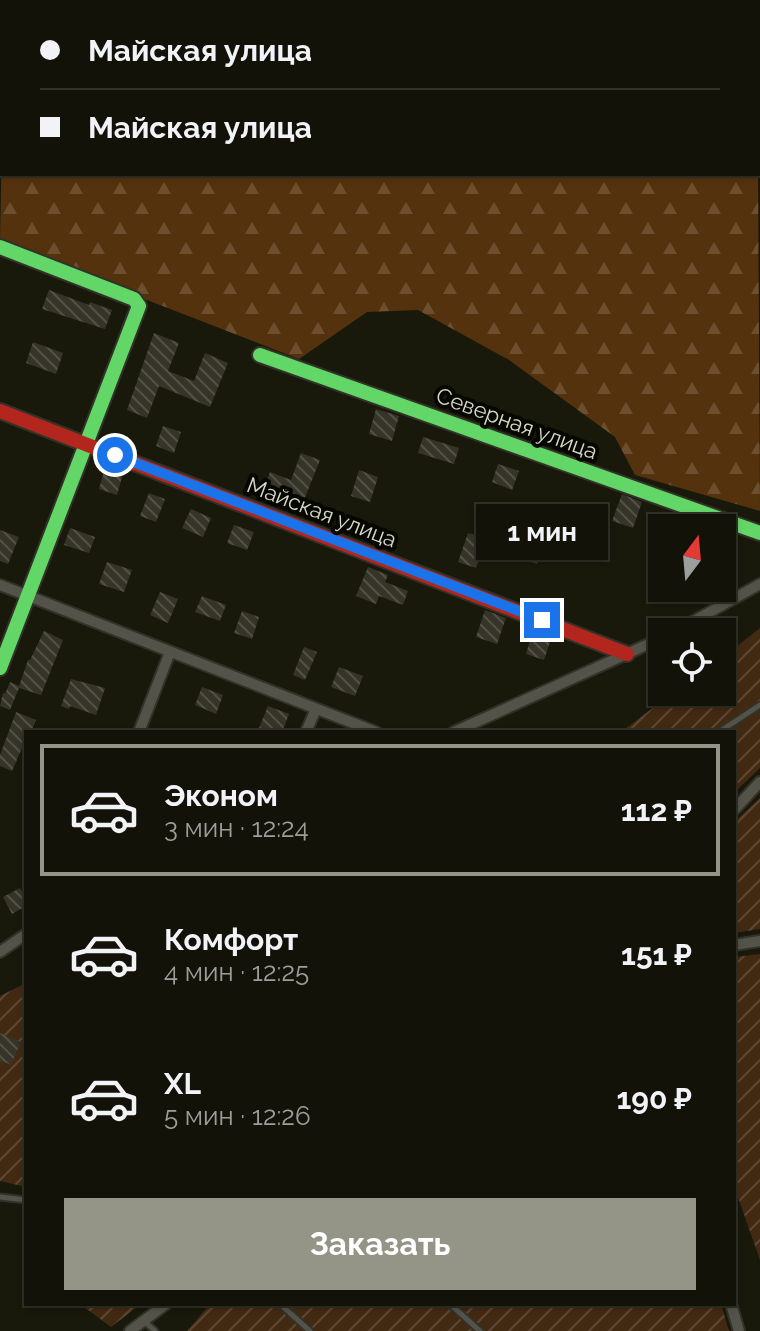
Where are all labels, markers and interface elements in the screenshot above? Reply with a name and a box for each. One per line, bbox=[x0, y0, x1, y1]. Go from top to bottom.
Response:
text: Майская улица bbox=[88, 33, 312, 68]
text: Майская улица bbox=[88, 110, 312, 145]
street label: Северная улица bbox=[433, 382, 601, 464]
route start bbox=[97, 437, 133, 473]
street label: Майская улица bbox=[243, 471, 401, 553]
callout: 1 мин bbox=[476, 504, 608, 560]
north arrow bbox=[648, 514, 736, 602]
map controls bbox=[648, 514, 736, 706]
text: 1 мин bbox=[507, 517, 577, 547]
route end bbox=[524, 602, 560, 638]
button: locate bbox=[648, 618, 736, 706]
icon: car bbox=[68, 774, 140, 846]
text: Эконом bbox=[164, 778, 278, 813]
text: 112 ₽ bbox=[621, 793, 692, 828]
text: 3 мин · 12:24 bbox=[164, 813, 309, 843]
icon: car bbox=[68, 918, 140, 990]
text: Комфорт bbox=[164, 922, 298, 957]
text: 151 ₽ bbox=[621, 937, 692, 972]
text: 4 мин · 12:25 bbox=[164, 957, 309, 987]
icon: car bbox=[68, 1062, 140, 1134]
text: XL bbox=[164, 1066, 201, 1101]
text: 190 ₽ bbox=[616, 1081, 692, 1116]
text: 5 мин · 12:26 bbox=[164, 1101, 311, 1131]
button: Заказать bbox=[64, 1198, 696, 1290]

